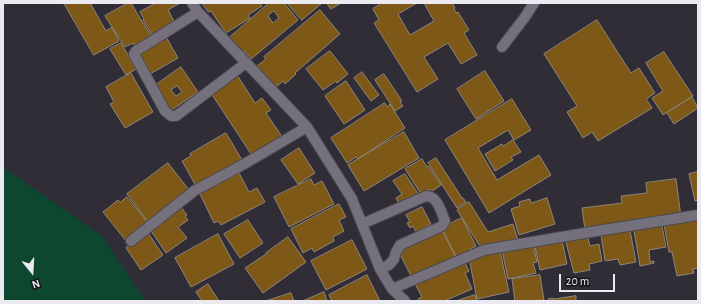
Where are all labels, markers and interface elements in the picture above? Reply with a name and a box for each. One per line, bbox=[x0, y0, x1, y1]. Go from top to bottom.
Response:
north arrow bbox=[12, 252, 52, 292]
scale bar bbox=[561, 266, 617, 292]
text: 20 m bbox=[566, 275, 589, 287]
text: N bbox=[31, 277, 41, 290]

